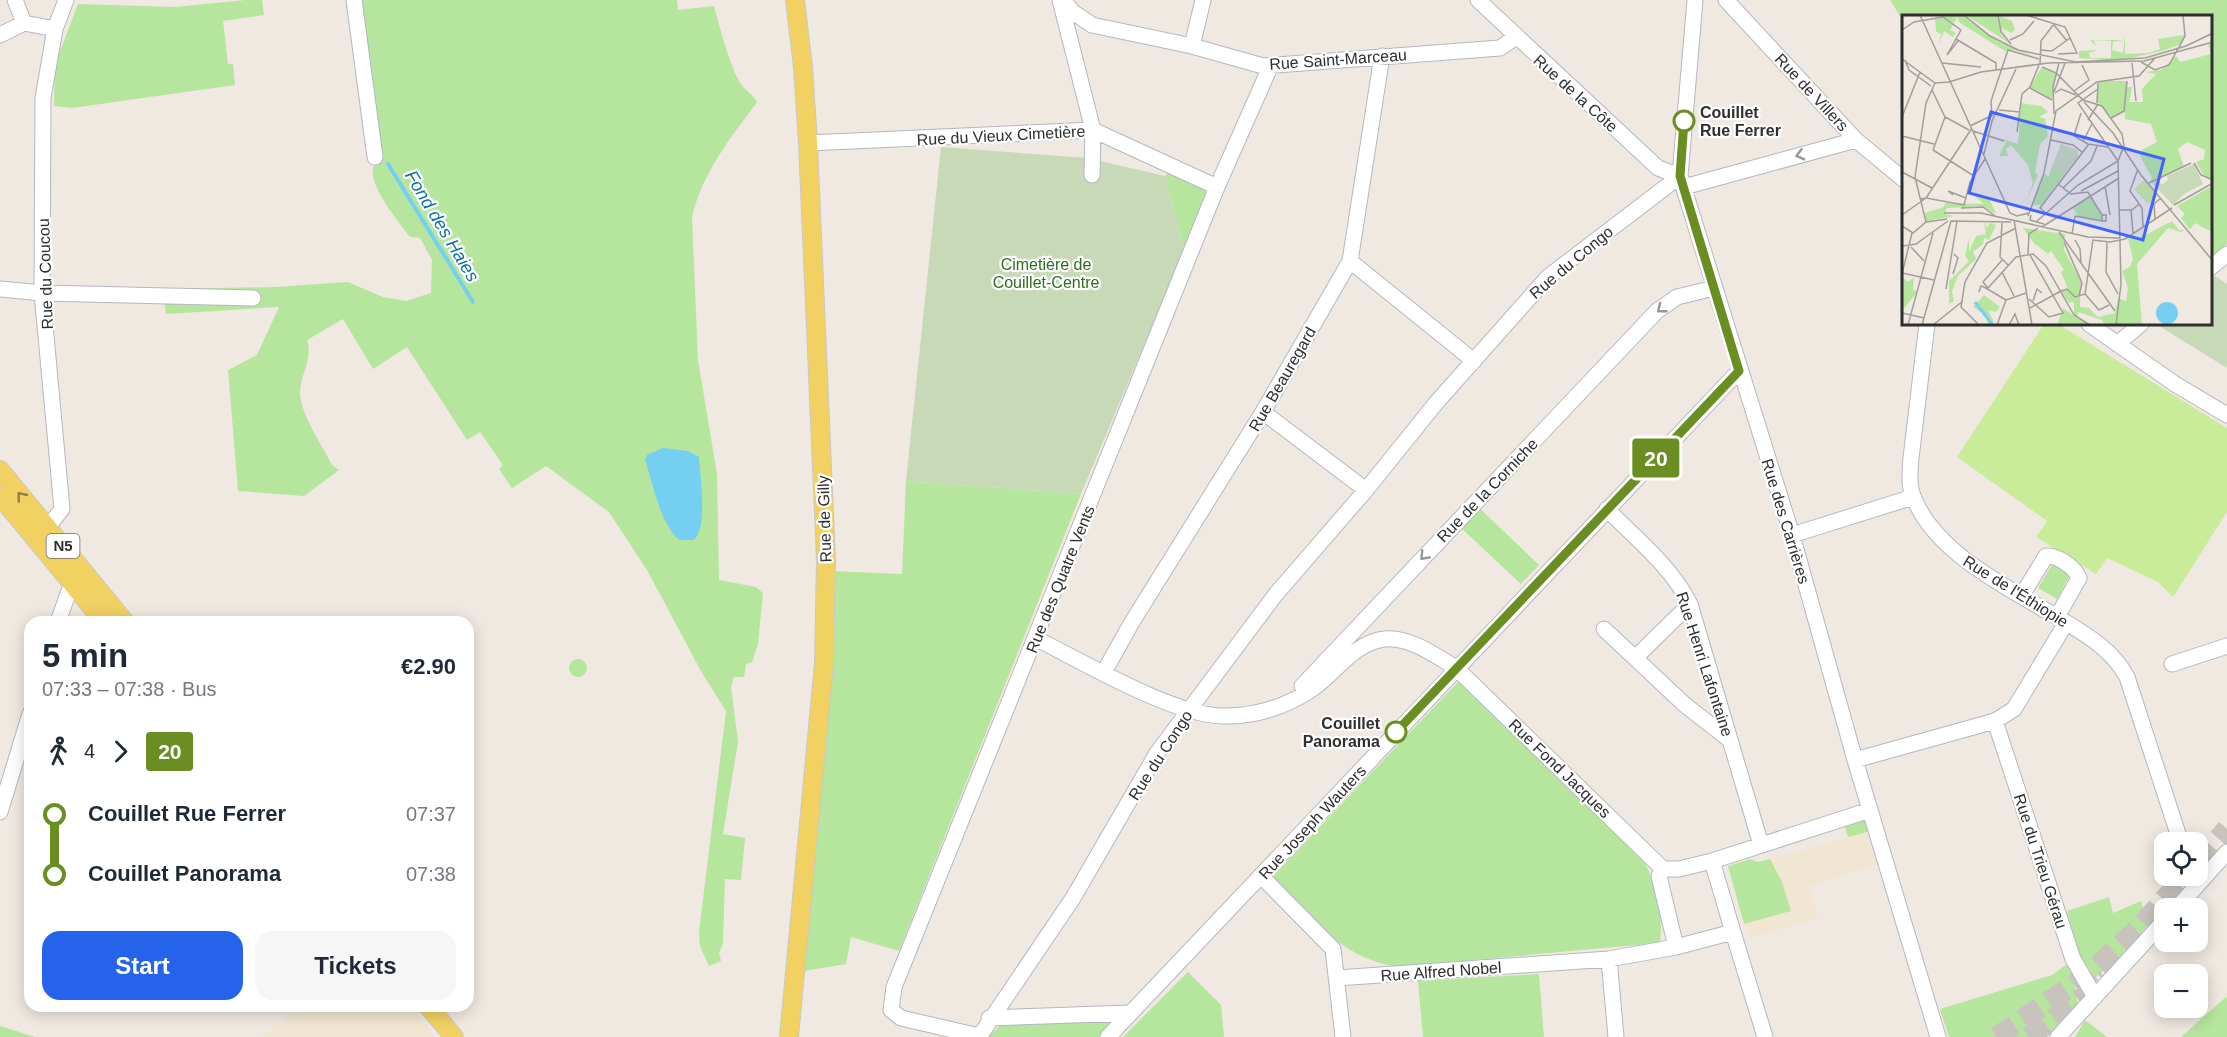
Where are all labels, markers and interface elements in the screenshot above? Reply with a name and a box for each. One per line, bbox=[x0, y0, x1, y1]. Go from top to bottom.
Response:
inset map bbox=[1902, 15, 2212, 326]
street label: Rue Saint-Marceau bbox=[1269, 46, 1407, 73]
street label: Rue de Villers bbox=[1772, 50, 1852, 134]
street label: Rue de la Côte bbox=[1530, 51, 1621, 135]
place label: Couillet Rue Ferrer bbox=[1700, 104, 1781, 139]
marker: Couillet Rue Ferrer bbox=[1673, 110, 1695, 132]
street label: Rue du Vieux Cimetière bbox=[916, 123, 1086, 148]
one-way arrow bbox=[1795, 148, 1806, 160]
water label: Fond des Haies bbox=[401, 167, 483, 285]
street label: Rue du Coucou bbox=[35, 218, 56, 330]
street label: Rue du Congo bbox=[1526, 223, 1616, 302]
park label: Cimetière de Couillet-Centre bbox=[993, 256, 1099, 291]
one-way arrow bbox=[1656, 302, 1667, 313]
street label: Rue Beauregard bbox=[1246, 324, 1319, 434]
street label: Rue de la Corniche bbox=[1434, 435, 1541, 546]
line badge: 20 bbox=[1629, 438, 1683, 478]
text: 20 bbox=[1644, 447, 1668, 470]
street label: Rue des Carrières bbox=[1758, 457, 1813, 586]
street label: Rue de Gilly bbox=[814, 475, 835, 563]
one-way arrow bbox=[18, 492, 29, 503]
street label: Rue des Quatre Vents bbox=[1023, 503, 1098, 655]
road number: N5 bbox=[46, 534, 80, 558]
one-way arrow bbox=[1421, 549, 1432, 560]
street label: Rue de l'Éthiopie bbox=[1960, 551, 2072, 631]
street label: Rue Henri Lafontaine bbox=[1673, 590, 1736, 739]
text: 5 min bbox=[42, 637, 128, 674]
text: €2.90 bbox=[401, 654, 456, 679]
text: 07:33 – 07:38 · Bus bbox=[42, 678, 217, 700]
street label: Rue du Congo bbox=[1125, 707, 1196, 803]
place label: Couillet Panorama bbox=[1303, 715, 1381, 750]
street label: Rue Fond Jacques bbox=[1505, 716, 1614, 821]
marker: Couillet Panorama bbox=[1385, 721, 1407, 743]
icon: walk bbox=[42, 735, 75, 768]
icon: forward bbox=[104, 735, 137, 768]
text: 4 bbox=[84, 740, 95, 762]
text: 20 bbox=[158, 740, 181, 763]
street label: Rue Joseph Wauters bbox=[1255, 762, 1369, 883]
street label: Rue du Trieu Gérau bbox=[2011, 792, 2070, 931]
text: Couillet Rue Ferrer bbox=[88, 801, 286, 826]
text: 07:37 bbox=[406, 803, 456, 825]
map controls bbox=[2154, 832, 2208, 1018]
button: locate bbox=[2154, 832, 2208, 886]
text: Couillet Panorama bbox=[88, 861, 281, 886]
text: 07:38 bbox=[406, 863, 456, 885]
button: + bbox=[2154, 898, 2208, 952]
button: Start bbox=[42, 931, 243, 1000]
button: Tickets bbox=[255, 931, 456, 1000]
street label: Rue Alfred Nobel bbox=[1380, 959, 1502, 984]
button: − bbox=[2154, 964, 2208, 1018]

